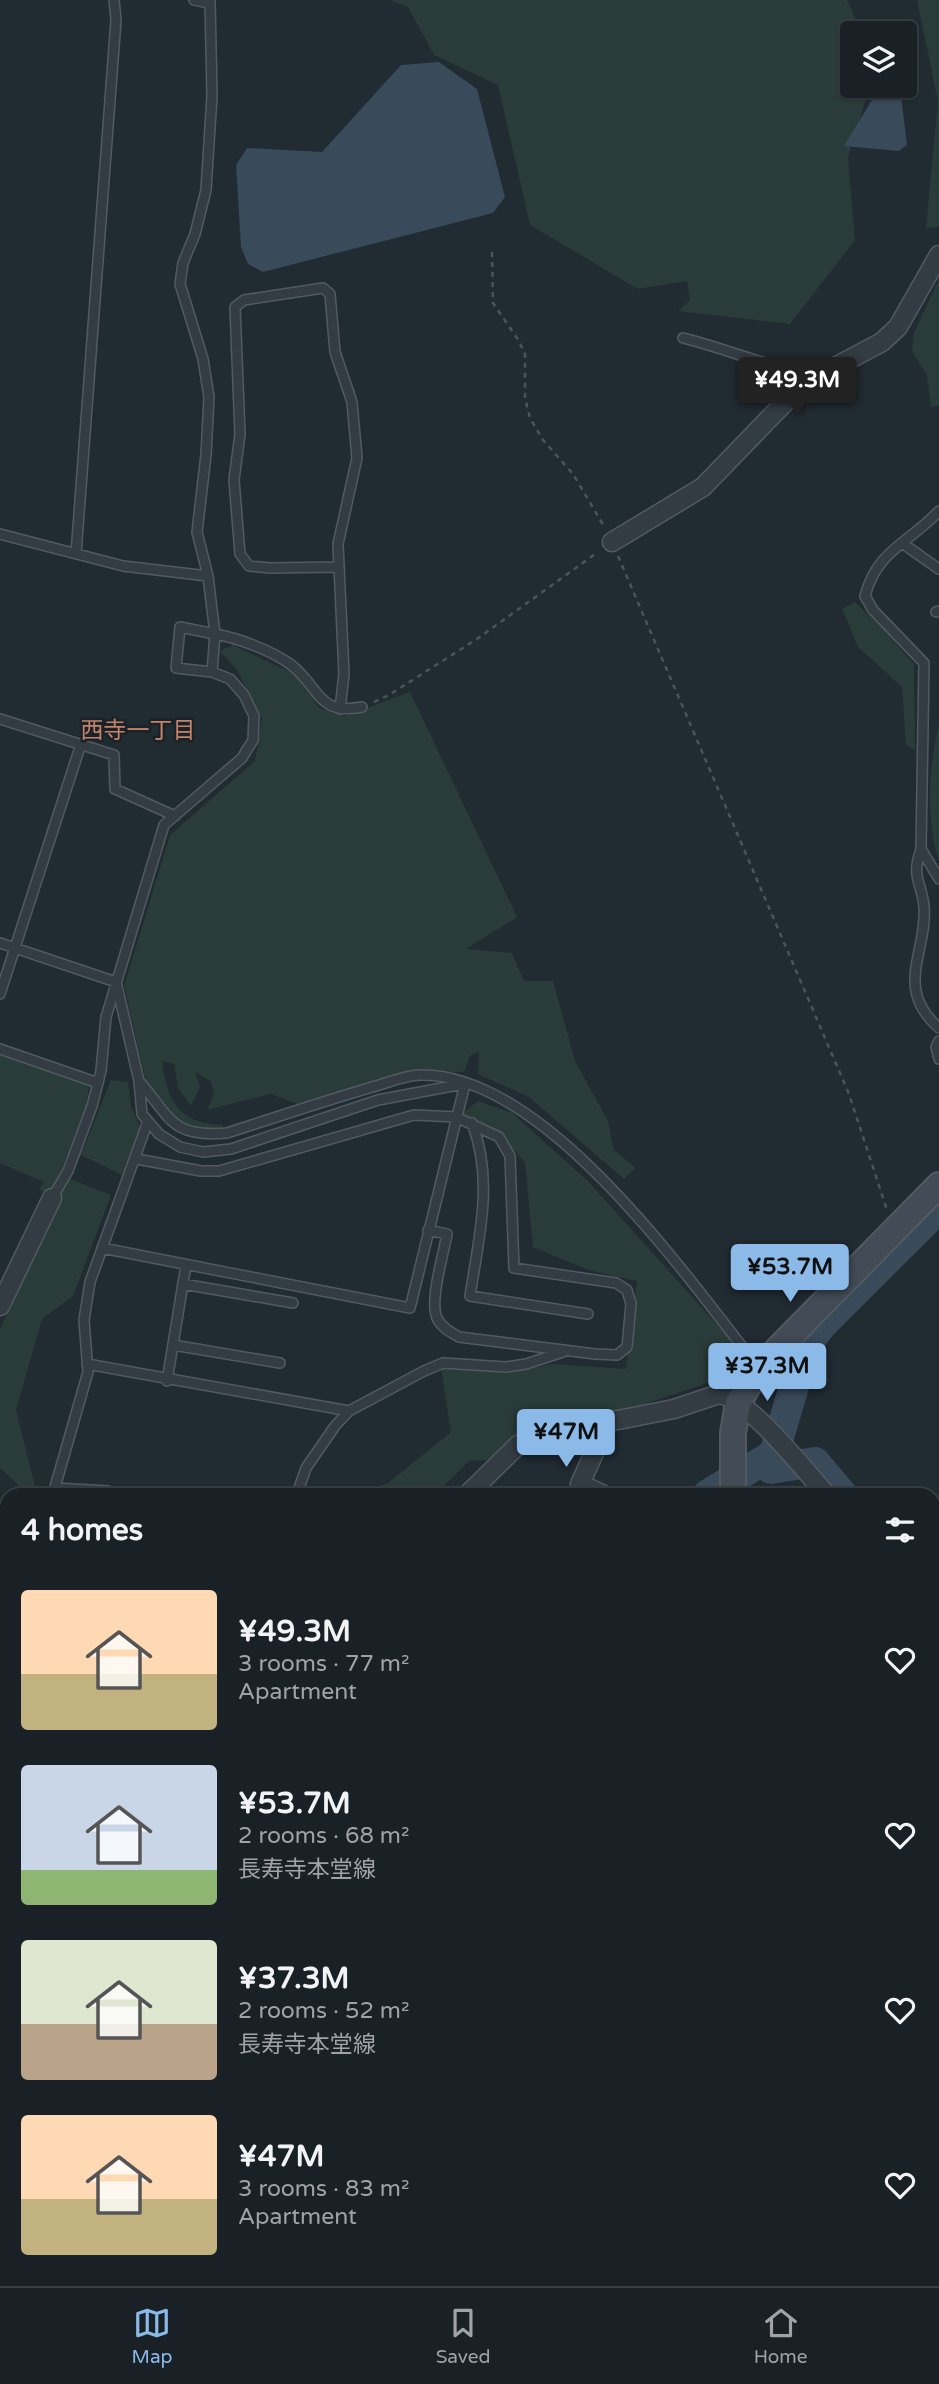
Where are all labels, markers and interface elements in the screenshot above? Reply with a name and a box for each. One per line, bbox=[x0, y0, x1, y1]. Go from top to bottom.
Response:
map controls bbox=[840, 21, 917, 98]
button: layers bbox=[840, 21, 917, 98]
pin: ¥49.3M bbox=[740, 358, 854, 417]
text: ¥49.3M bbox=[754, 366, 840, 394]
district label: 西寺一丁目 bbox=[81, 717, 196, 745]
pin: ¥53.7M bbox=[733, 1244, 847, 1304]
text: ¥53.7M bbox=[747, 1253, 833, 1281]
pin: ¥37.3M bbox=[710, 1344, 824, 1403]
text: ¥37.3M bbox=[724, 1352, 810, 1380]
pin: ¥47M bbox=[525, 1410, 607, 1469]
text: ¥47M bbox=[533, 1418, 599, 1446]
icon: filters bbox=[881, 1511, 919, 1549]
text: 4 homes bbox=[21, 1512, 143, 1549]
text: ¥49.3M bbox=[238, 1613, 351, 1650]
icon: home bbox=[77, 1618, 161, 1702]
icon: heart bbox=[881, 1641, 919, 1679]
text: 3 rooms · 77 m² bbox=[238, 1650, 409, 1678]
text: Apartment bbox=[238, 1678, 357, 1706]
text: ¥53.7M bbox=[238, 1785, 351, 1822]
icon: home bbox=[77, 1793, 161, 1877]
icon: heart bbox=[881, 1816, 919, 1854]
text: 2 rooms · 68 m² bbox=[238, 1822, 409, 1850]
text: 長寿寺本堂線 bbox=[238, 1856, 376, 1884]
text: ¥37.3M bbox=[238, 1960, 350, 1997]
icon: home bbox=[77, 1968, 161, 2052]
icon: heart bbox=[881, 1991, 919, 2029]
text: 2 rooms · 52 m² bbox=[238, 1997, 409, 2025]
text: 長寿寺本堂線 bbox=[238, 2031, 376, 2059]
text: ¥47M bbox=[238, 2138, 324, 2175]
icon: home bbox=[77, 2143, 161, 2227]
icon: heart bbox=[881, 2166, 919, 2204]
text: 3 rooms · 83 m² bbox=[238, 2175, 409, 2203]
text: Apartment bbox=[238, 2203, 357, 2231]
tab: Map bbox=[132, 2304, 173, 2368]
tab: Saved bbox=[436, 2304, 491, 2368]
tab: Home bbox=[754, 2304, 807, 2368]

